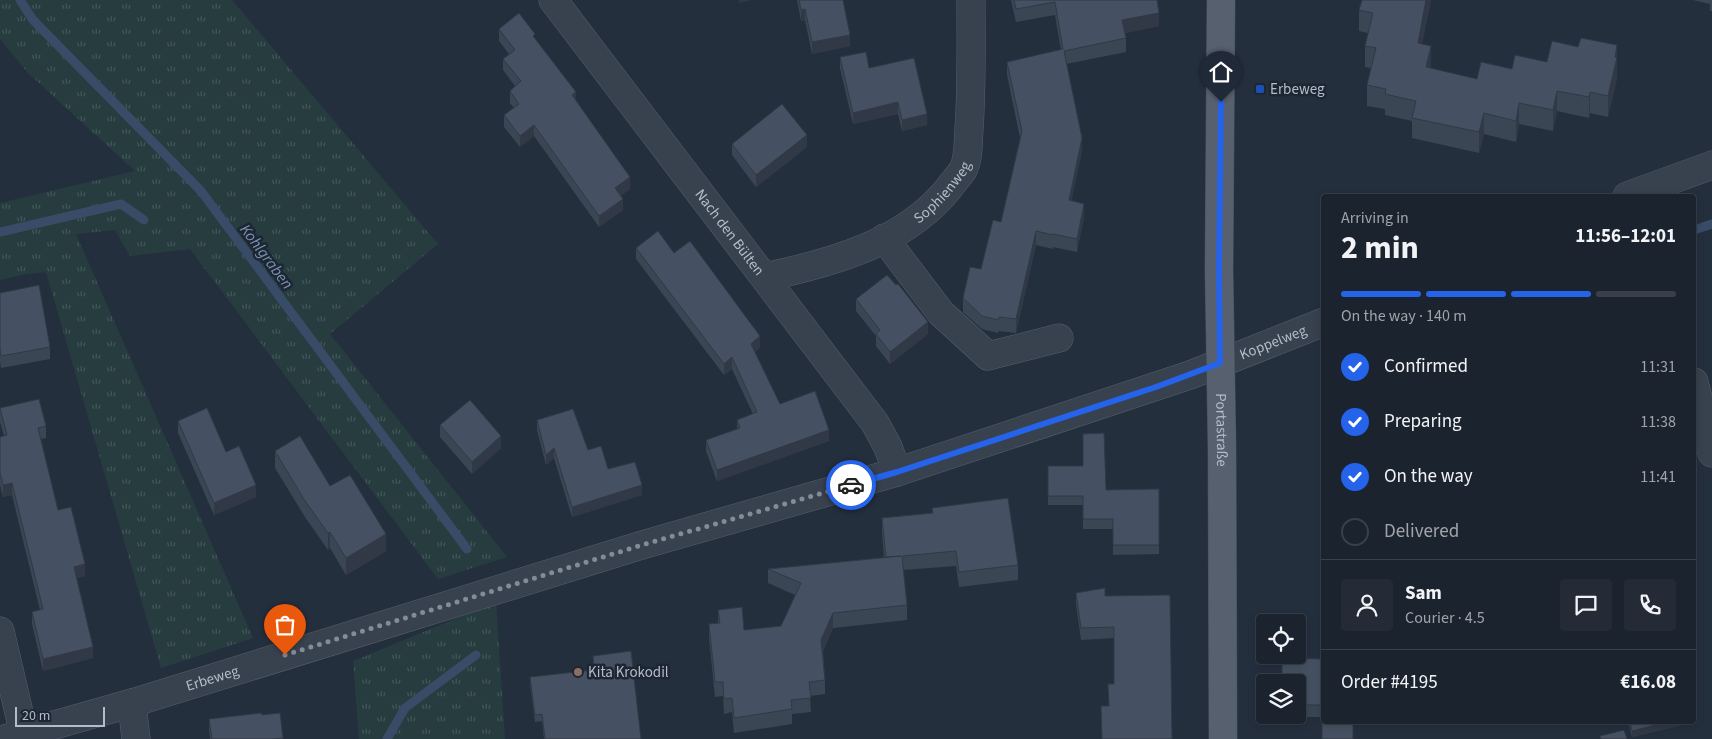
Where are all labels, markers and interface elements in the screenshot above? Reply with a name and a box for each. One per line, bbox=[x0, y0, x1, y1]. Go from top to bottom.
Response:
pin bbox=[1200, 51, 1242, 102]
icon: home bbox=[1207, 58, 1235, 86]
place label: Erbeweg bbox=[1270, 79, 1325, 100]
marker: Erbeweg bbox=[1254, 83, 1266, 95]
street label: Sophienweg bbox=[909, 158, 977, 229]
street label: Nach den Bülten bbox=[690, 185, 769, 280]
text: Arriving in bbox=[1341, 207, 1409, 229]
water label: Kohlgraben bbox=[234, 219, 298, 294]
text: 11:56–12:01 bbox=[1575, 223, 1676, 250]
text: 2 min bbox=[1341, 225, 1419, 271]
text: On the way · 140 m bbox=[1341, 305, 1466, 327]
street label: Koppelweg bbox=[1237, 320, 1310, 365]
icon: check bbox=[1341, 353, 1369, 381]
text: Confirmed bbox=[1384, 353, 1468, 380]
text: 11:31 bbox=[1640, 356, 1676, 378]
street label: Portastraße bbox=[1210, 393, 1232, 467]
icon: check bbox=[1341, 408, 1369, 436]
text: Preparing bbox=[1384, 408, 1462, 435]
text: 11:38 bbox=[1640, 411, 1676, 433]
courier bbox=[826, 460, 876, 510]
icon: check bbox=[1341, 463, 1369, 491]
text: On the way bbox=[1384, 463, 1473, 490]
text: 11:41 bbox=[1640, 466, 1676, 488]
icon: car bbox=[837, 471, 865, 499]
text: Delivered bbox=[1384, 518, 1459, 545]
button: person bbox=[1341, 579, 1393, 631]
button: chat bbox=[1560, 579, 1612, 631]
button: phone bbox=[1624, 579, 1676, 631]
text: Sam bbox=[1405, 580, 1442, 607]
pin bbox=[264, 604, 306, 655]
text: Courier · 4.5 bbox=[1405, 607, 1485, 629]
icon: bag bbox=[271, 611, 299, 639]
map controls bbox=[1256, 614, 1306, 724]
button: locate bbox=[1256, 614, 1306, 664]
street label: Erbeweg bbox=[183, 660, 242, 697]
place label: Kita Krokodil bbox=[588, 662, 669, 683]
marker: Kita Krokodil bbox=[572, 666, 584, 678]
text: Order #4195 bbox=[1341, 669, 1438, 696]
text: €16.08 bbox=[1620, 669, 1676, 696]
button: layers bbox=[1256, 674, 1306, 724]
scale bar bbox=[15, 704, 105, 727]
text: 20 m bbox=[22, 706, 50, 726]

